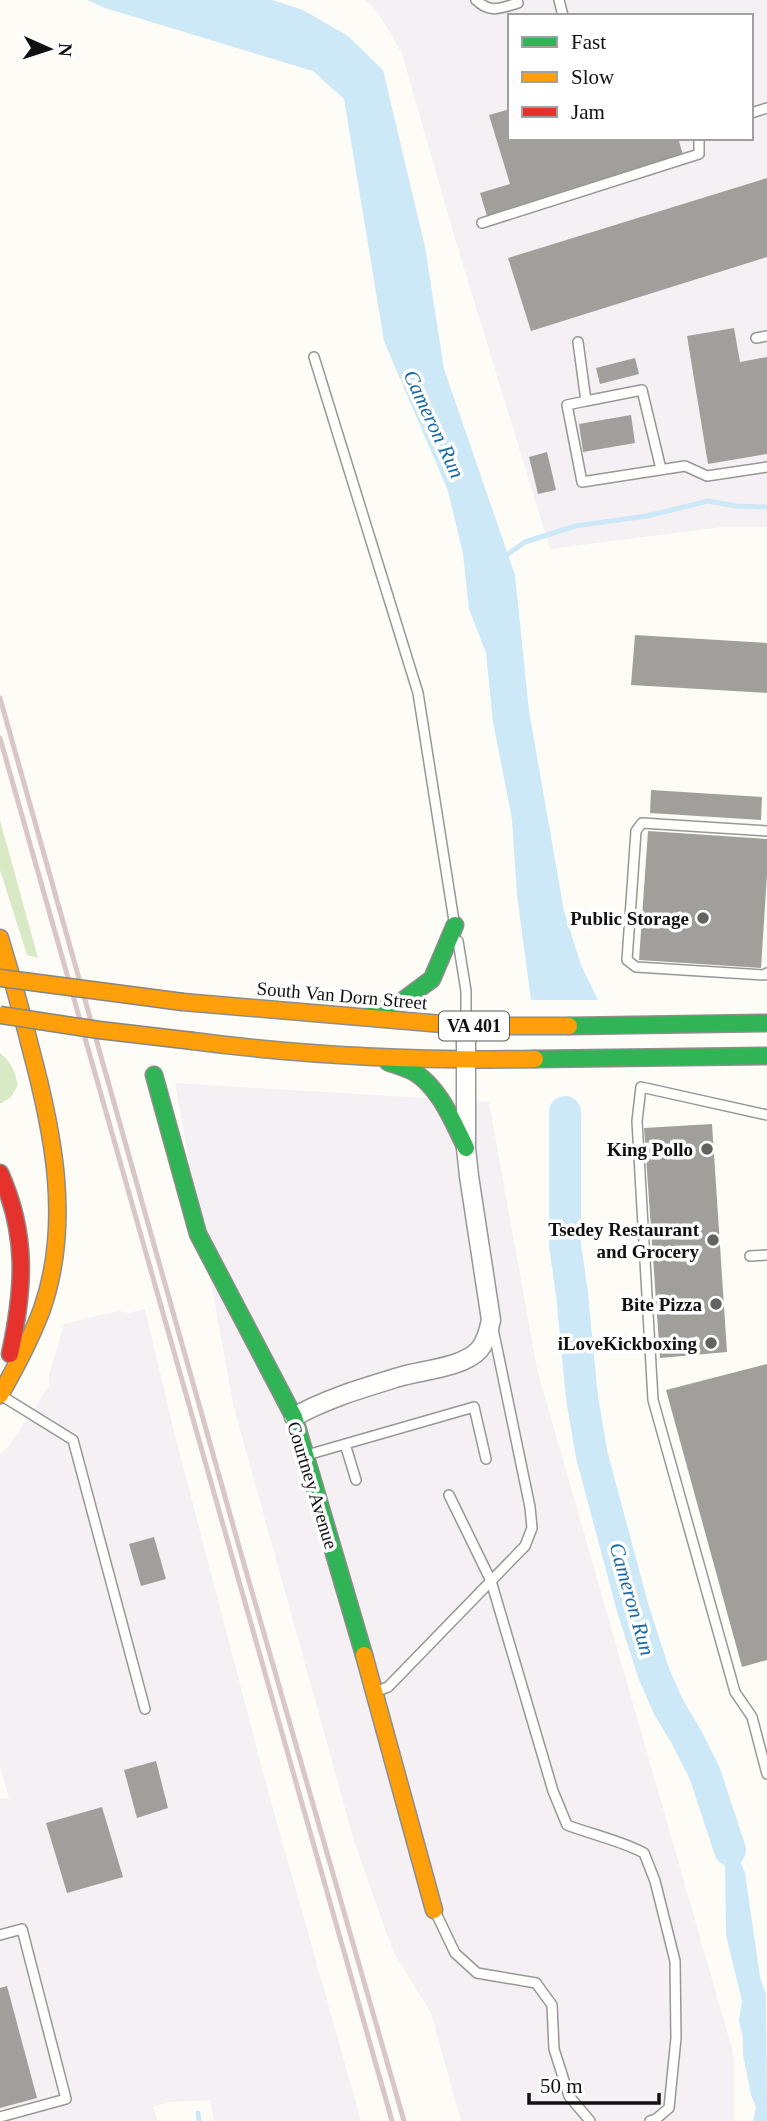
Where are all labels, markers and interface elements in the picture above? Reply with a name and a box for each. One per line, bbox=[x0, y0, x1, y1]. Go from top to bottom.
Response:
north arrow bbox=[14, 14, 84, 84]
legend bbox=[508, 14, 753, 140]
text: Fast bbox=[571, 30, 606, 54]
text: N bbox=[55, 42, 76, 58]
text: Slow bbox=[571, 65, 615, 89]
text: Jam bbox=[571, 100, 605, 124]
water label: Cameron Run bbox=[399, 366, 469, 482]
place label: Public Storage bbox=[570, 908, 689, 929]
marker: Public Storage bbox=[695, 910, 711, 926]
street label: South Van Dorn Street bbox=[256, 978, 429, 1013]
road number: VA 401 bbox=[439, 1012, 509, 1041]
place label: King Pollo bbox=[607, 1139, 693, 1160]
marker: King Pollo bbox=[699, 1141, 715, 1157]
place label: Tsedey Restaurant and Grocery bbox=[548, 1219, 700, 1262]
marker: Tsedey Restaurant and Grocery bbox=[705, 1232, 721, 1248]
place label: Bite Pizza bbox=[621, 1294, 702, 1315]
marker: Bite Pizza bbox=[708, 1296, 724, 1312]
place label: iLoveKickboxing bbox=[558, 1333, 697, 1354]
marker: iLoveKickboxing bbox=[703, 1335, 719, 1351]
street label: Courtney Avenue bbox=[283, 1419, 342, 1551]
water label: Cameron Run bbox=[604, 1540, 660, 1658]
scale bar bbox=[529, 2062, 658, 2106]
text: 50 m bbox=[540, 2074, 583, 2098]

